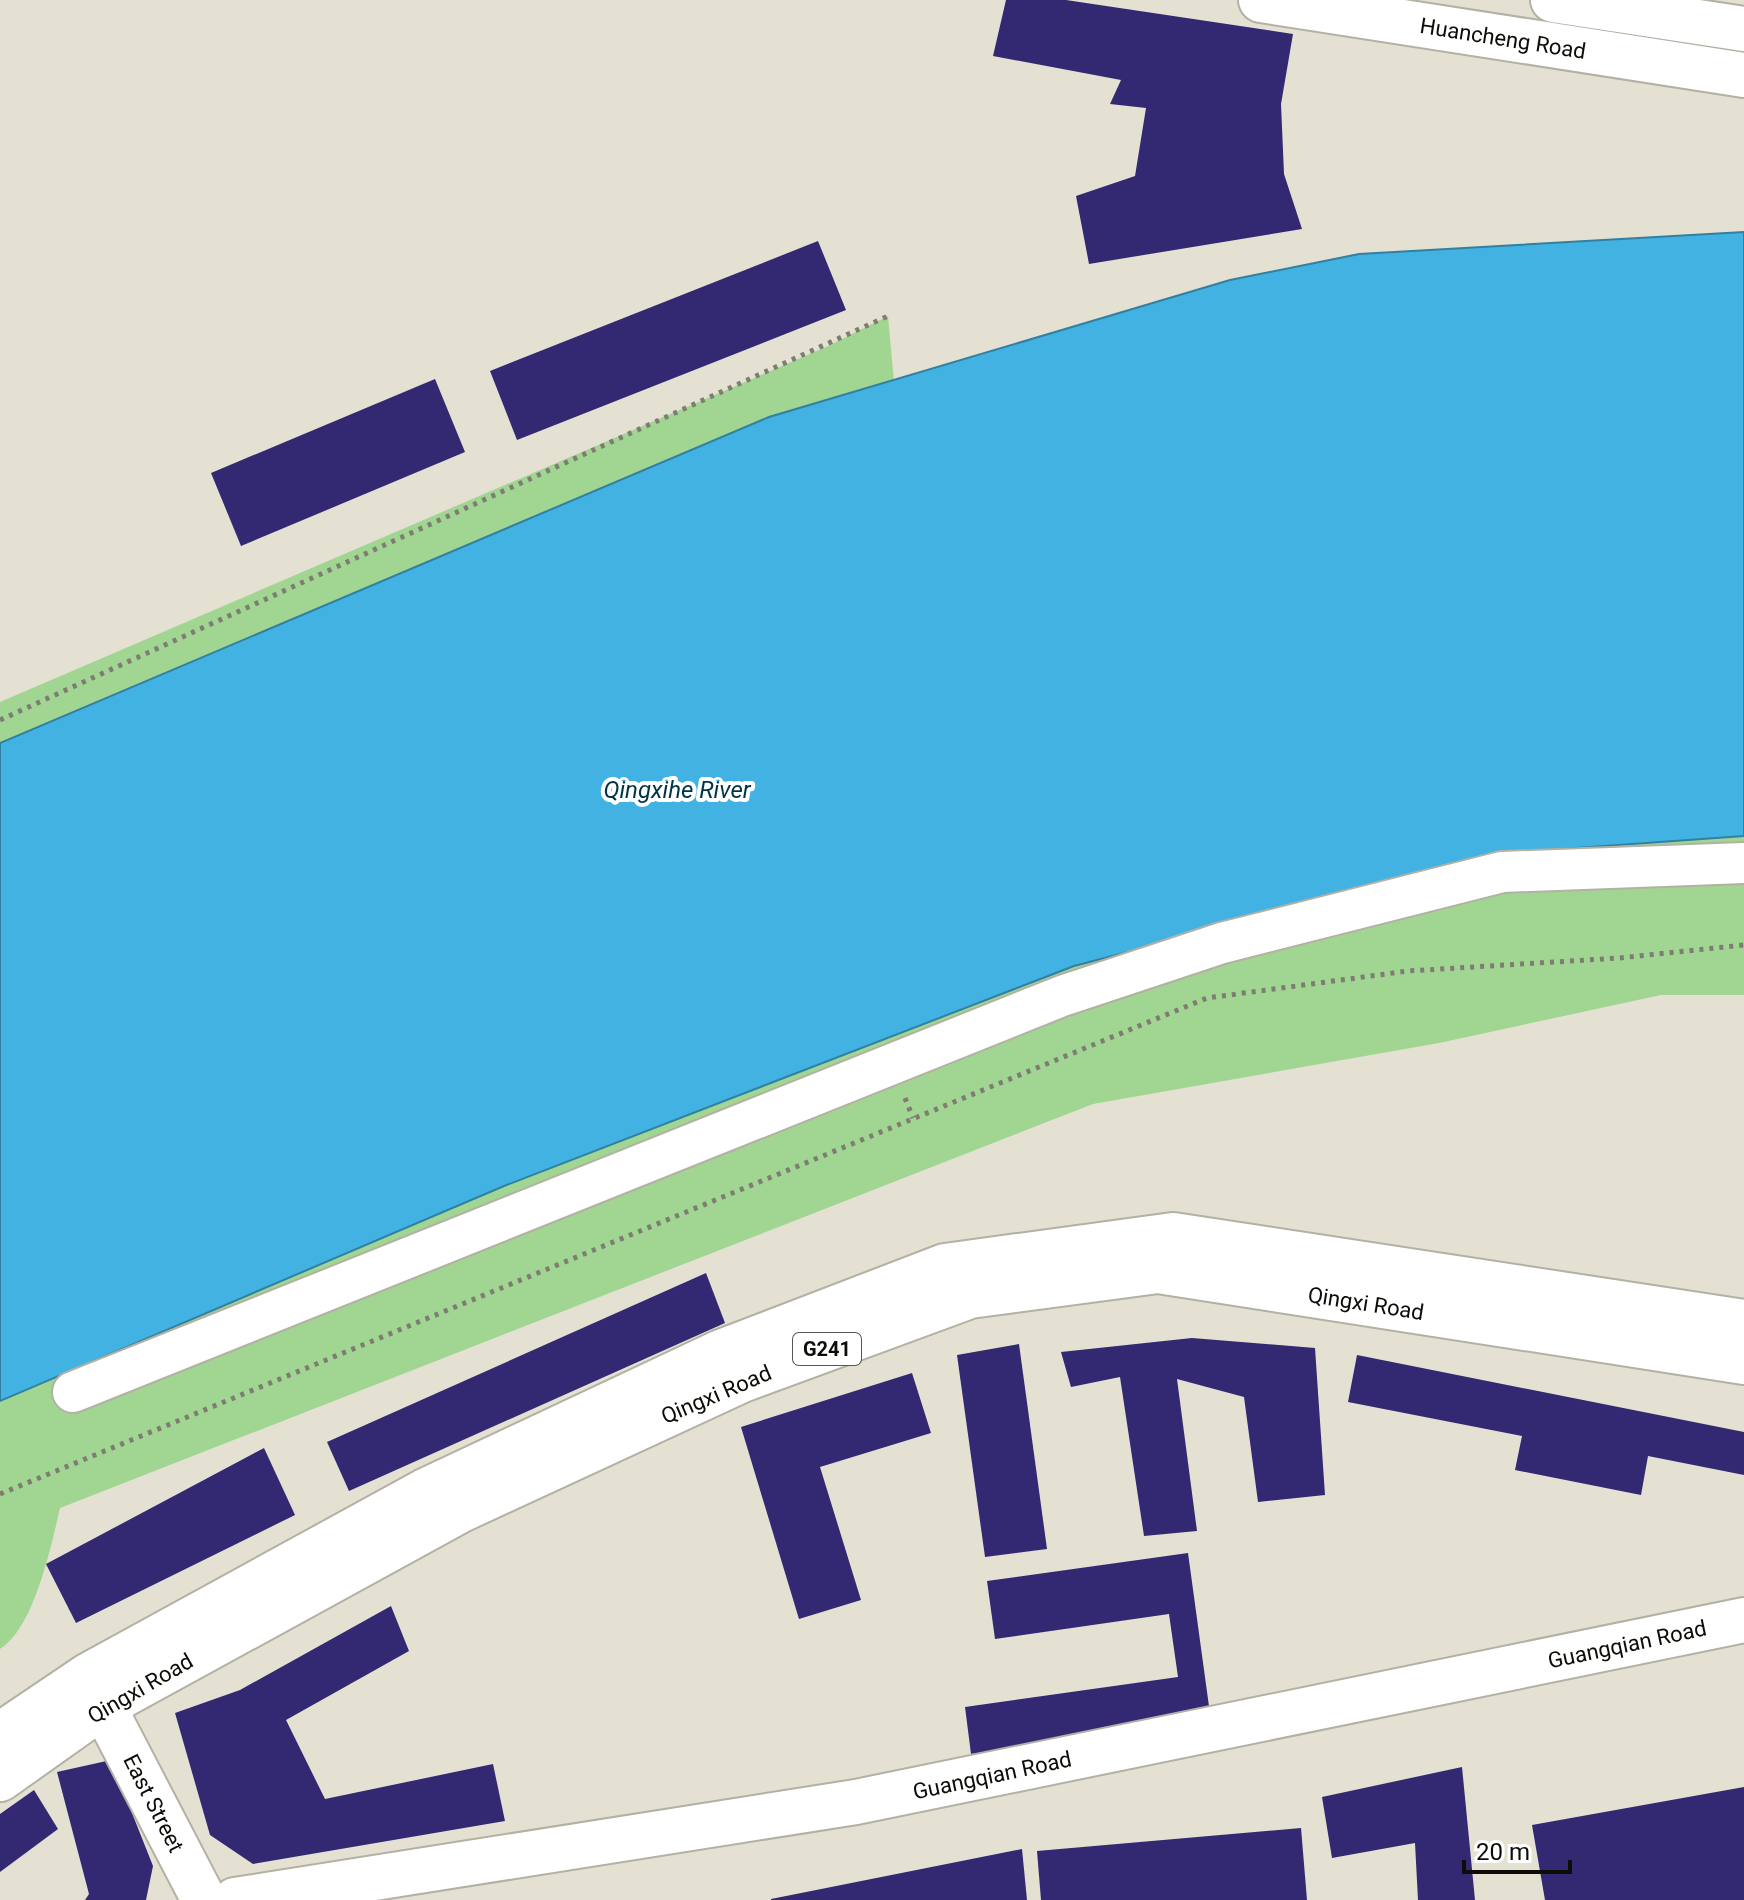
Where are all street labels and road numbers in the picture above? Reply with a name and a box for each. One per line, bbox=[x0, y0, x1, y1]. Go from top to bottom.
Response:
street label: Huancheng Road bbox=[1418, 13, 1588, 64]
street label: Qingxi Road bbox=[1306, 1282, 1426, 1325]
road number: G241 bbox=[793, 1333, 861, 1365]
street label: Qingxi Road bbox=[657, 1360, 775, 1429]
street label: Guangqian Road bbox=[1546, 1615, 1709, 1674]
street label: Qingxi Road bbox=[83, 1648, 197, 1729]
street label: Guangqian Road bbox=[911, 1746, 1074, 1805]
street label: East Street bbox=[118, 1750, 189, 1856]

